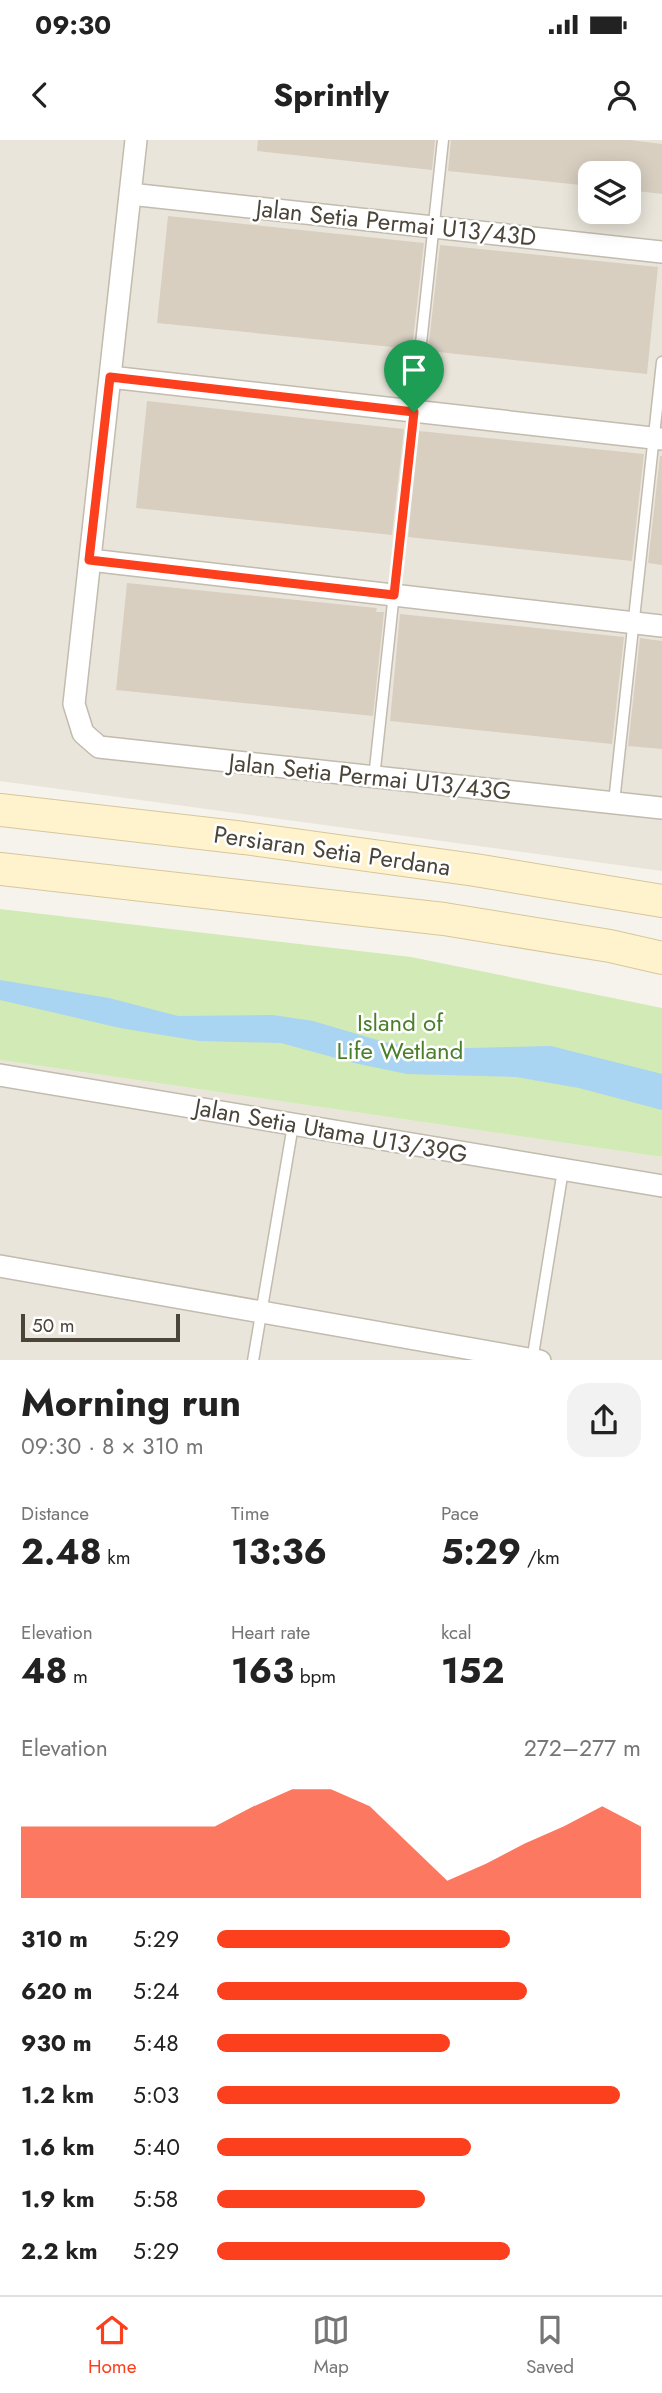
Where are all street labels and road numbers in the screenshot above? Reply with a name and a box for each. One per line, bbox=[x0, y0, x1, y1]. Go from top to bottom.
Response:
street label: Jalan Setia Permai U13/43D bbox=[251, 190, 538, 255]
street label: Jalan Setia Permai U13/43G bbox=[224, 744, 513, 809]
street label: Persiaran Setia Perdana bbox=[211, 817, 453, 884]
street label: Jalan Setia Utama U13/39G bbox=[189, 1089, 470, 1172]

